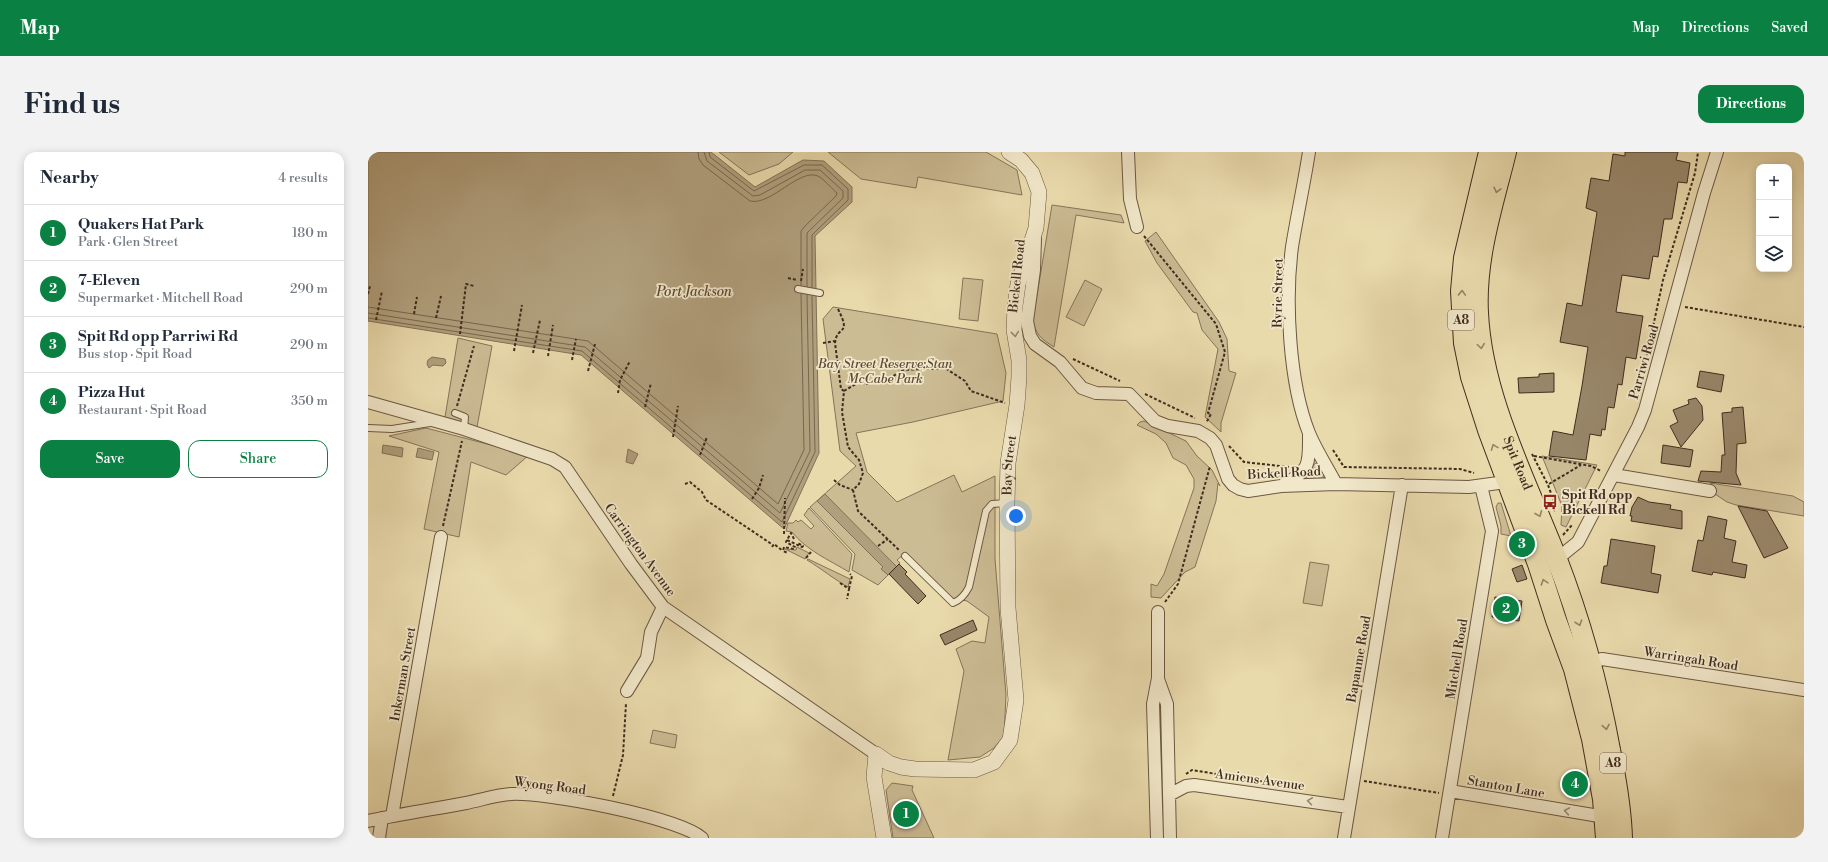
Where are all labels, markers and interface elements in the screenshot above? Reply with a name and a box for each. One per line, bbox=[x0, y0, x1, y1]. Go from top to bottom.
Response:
text: Map bbox=[20, 16, 60, 40]
text: Map bbox=[1632, 19, 1660, 37]
text: Directions bbox=[1682, 19, 1749, 37]
text: Saved bbox=[1771, 19, 1808, 37]
button: Directions bbox=[1698, 85, 1804, 123]
text: Find us bbox=[24, 87, 120, 122]
map controls bbox=[1756, 164, 1792, 272]
button: + bbox=[1756, 164, 1792, 200]
text: Nearby bbox=[40, 167, 99, 189]
text: 4 results bbox=[278, 170, 328, 186]
one-way arrow bbox=[1493, 187, 1501, 193]
button: − bbox=[1756, 200, 1792, 236]
text: Quakers Hat Park bbox=[78, 215, 204, 234]
text: 1 bbox=[50, 225, 56, 241]
text: 180 m bbox=[292, 225, 328, 241]
text: Park · Glen Street bbox=[78, 234, 178, 250]
button: layers bbox=[1756, 236, 1792, 272]
street label: Bickell Road bbox=[1005, 238, 1029, 315]
street label: Ryrie Street bbox=[1269, 258, 1287, 328]
text: 7-Eleven bbox=[78, 271, 140, 290]
text: 2 bbox=[49, 281, 57, 297]
text: 290 m bbox=[290, 281, 328, 297]
water label: Port Jackson bbox=[655, 283, 732, 301]
text: Supermarket · Mitchell Road bbox=[78, 290, 243, 306]
one-way arrow bbox=[1457, 290, 1466, 296]
road number: A8 bbox=[1448, 310, 1474, 330]
street label: Parriwi Road bbox=[1626, 322, 1662, 401]
text: Spit Rd opp Parriwi Rd bbox=[78, 327, 238, 346]
one-way arrow bbox=[1010, 331, 1019, 337]
text: 3 bbox=[49, 337, 57, 353]
text: 290 m bbox=[290, 337, 328, 353]
one-way arrow bbox=[1476, 343, 1485, 349]
text: Bus stop · Spit Road bbox=[78, 346, 192, 362]
park label: Bay Street Reserve;Stan McCabe Park bbox=[817, 356, 953, 387]
text: Pizza Hut bbox=[78, 383, 145, 402]
text: 4 bbox=[49, 393, 57, 409]
text: 350 m bbox=[291, 393, 328, 409]
text: Restaurant · Spit Road bbox=[78, 402, 207, 418]
street label: Bay Street bbox=[999, 434, 1020, 496]
street label: Spit Road bbox=[1499, 434, 1536, 493]
button: Save bbox=[40, 440, 180, 478]
button: Share bbox=[188, 440, 328, 478]
one-way arrow bbox=[1491, 443, 1499, 450]
street label: Bickell Road bbox=[1246, 463, 1322, 483]
place label: Spit Rd opp Bickell Rd bbox=[1562, 487, 1633, 518]
bus stop icon: Spit Rd opp Bickell Rd bbox=[1541, 493, 1559, 511]
street label: Carrington Avenue bbox=[601, 500, 679, 600]
your location bbox=[1006, 506, 1026, 526]
one-way arrow bbox=[1534, 511, 1542, 518]
pin: 3 bbox=[1509, 529, 1535, 559]
one-way arrow bbox=[1540, 579, 1549, 586]
pin: 2 bbox=[1493, 594, 1519, 624]
street label: Bapaume Road bbox=[1343, 614, 1375, 705]
street label: Mitchell Road bbox=[1443, 617, 1471, 700]
one-way arrow bbox=[1574, 619, 1583, 626]
street label: Inkerman Street bbox=[387, 625, 419, 722]
street label: Warringah Road bbox=[1642, 643, 1740, 674]
one-way arrow bbox=[1601, 723, 1609, 730]
road number: A8 bbox=[1600, 753, 1626, 773]
street label: Amiens Avenue bbox=[1213, 766, 1306, 794]
pin: 4 bbox=[1562, 769, 1588, 799]
street label: Stanton Lane bbox=[1466, 772, 1546, 802]
street label: Wyong Road bbox=[512, 774, 587, 798]
one-way arrow bbox=[1307, 797, 1313, 806]
pin: 1 bbox=[893, 799, 919, 829]
one-way arrow bbox=[1564, 807, 1570, 816]

